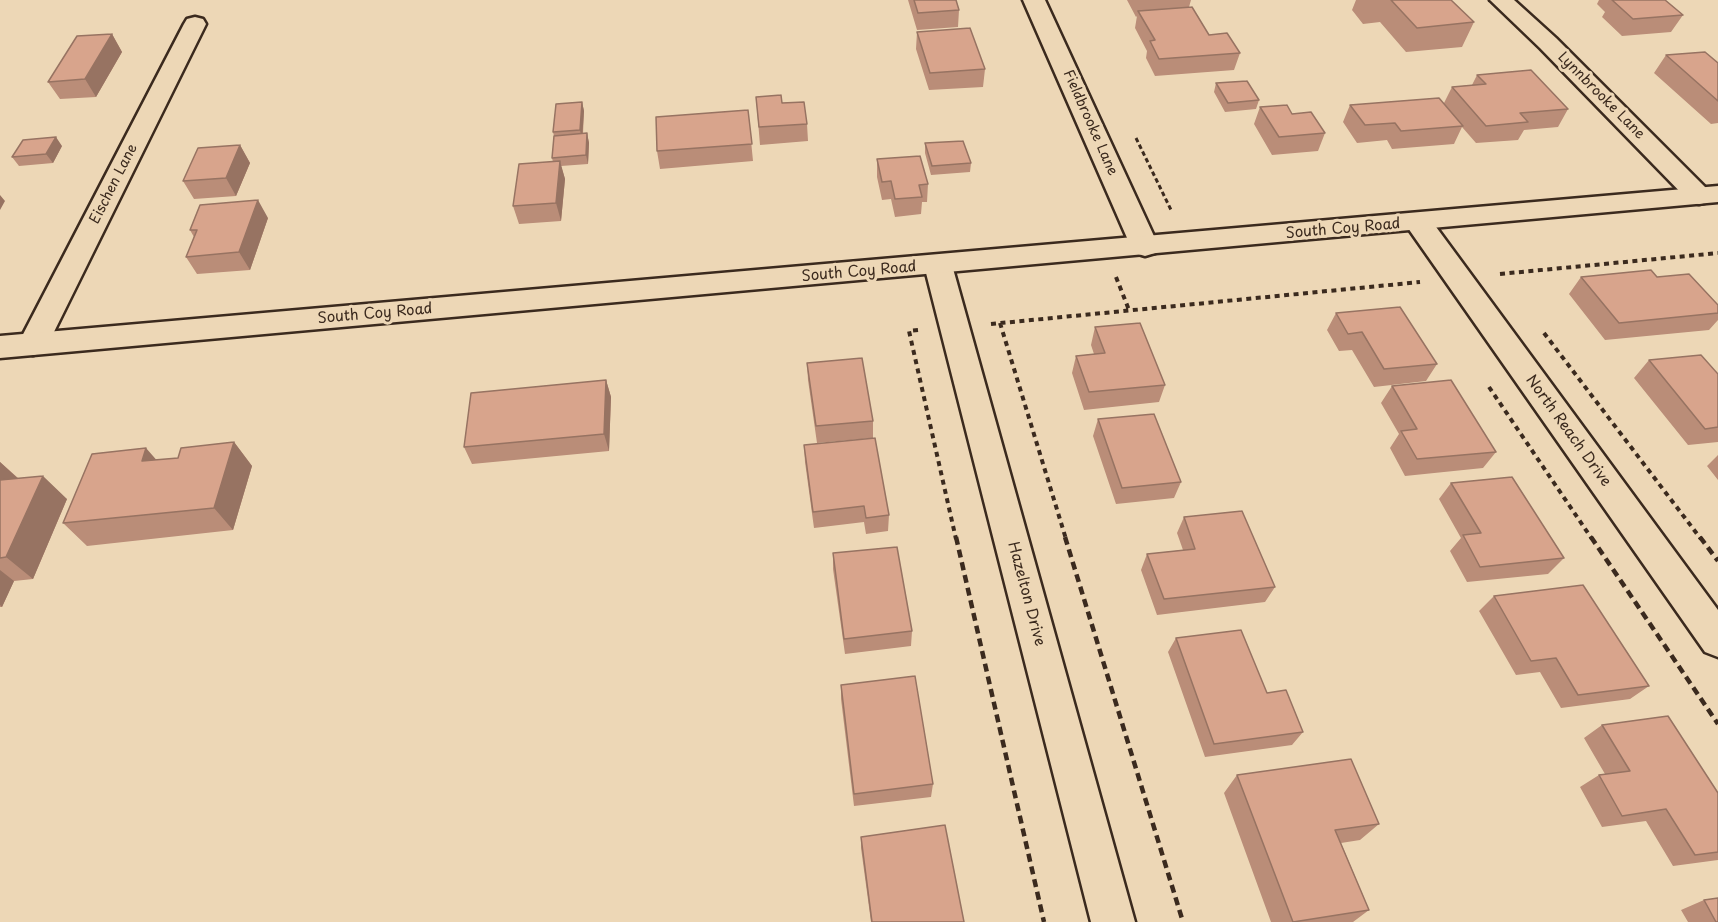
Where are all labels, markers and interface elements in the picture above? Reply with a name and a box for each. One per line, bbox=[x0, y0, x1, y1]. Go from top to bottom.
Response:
street label: Lynnbrooke Lane bbox=[1554, 49, 1648, 143]
street label: Fieldbrooke Lane bbox=[1059, 68, 1121, 178]
street label: Eischen Lane bbox=[87, 141, 141, 227]
street label: South Coy Road bbox=[1285, 215, 1401, 243]
street label: South Coy Road bbox=[801, 258, 917, 286]
street label: South Coy Road bbox=[317, 300, 433, 328]
street label: North Reach Drive bbox=[1522, 372, 1614, 490]
street label: Hazelton Drive bbox=[1003, 540, 1049, 648]

